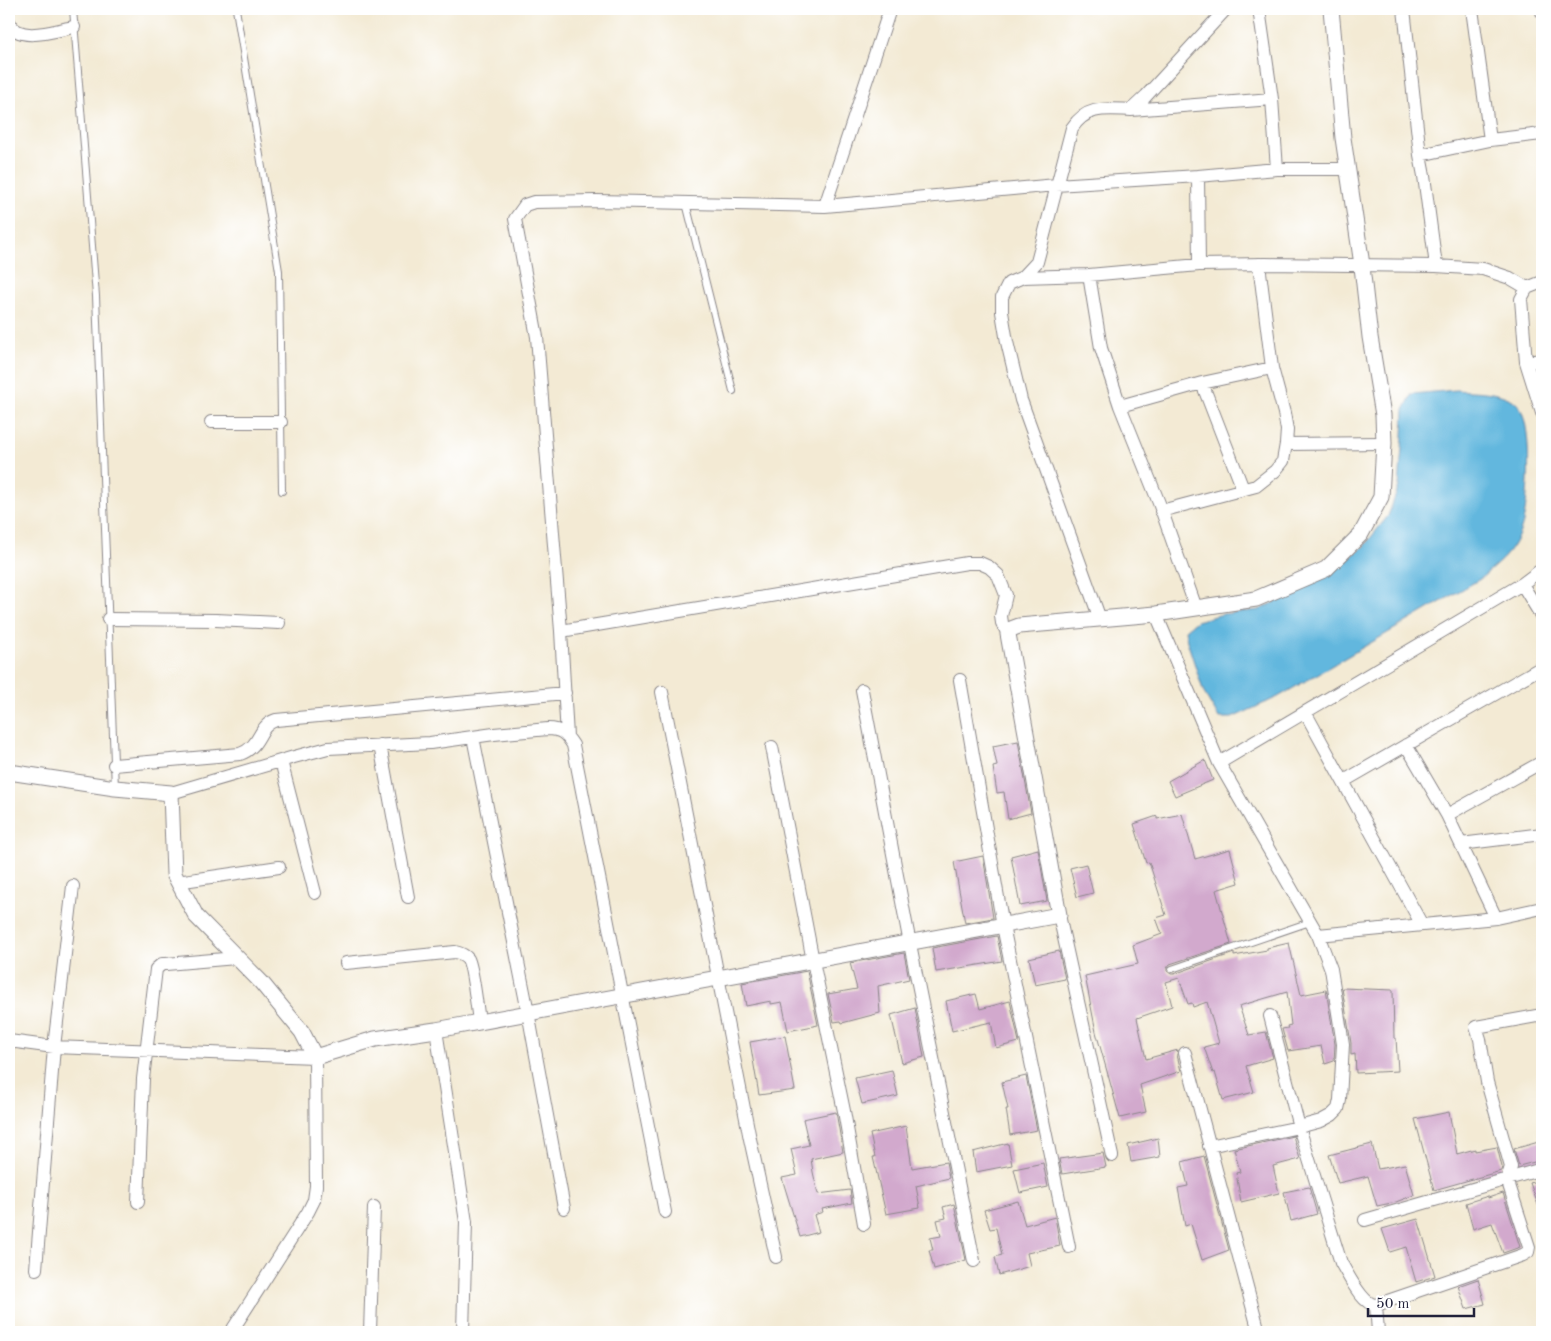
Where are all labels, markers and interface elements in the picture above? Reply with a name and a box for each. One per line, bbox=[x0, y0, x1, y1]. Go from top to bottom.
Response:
scale bar bbox=[1368, 1286, 1475, 1318]
text: 50 m bbox=[1376, 1297, 1410, 1312]

